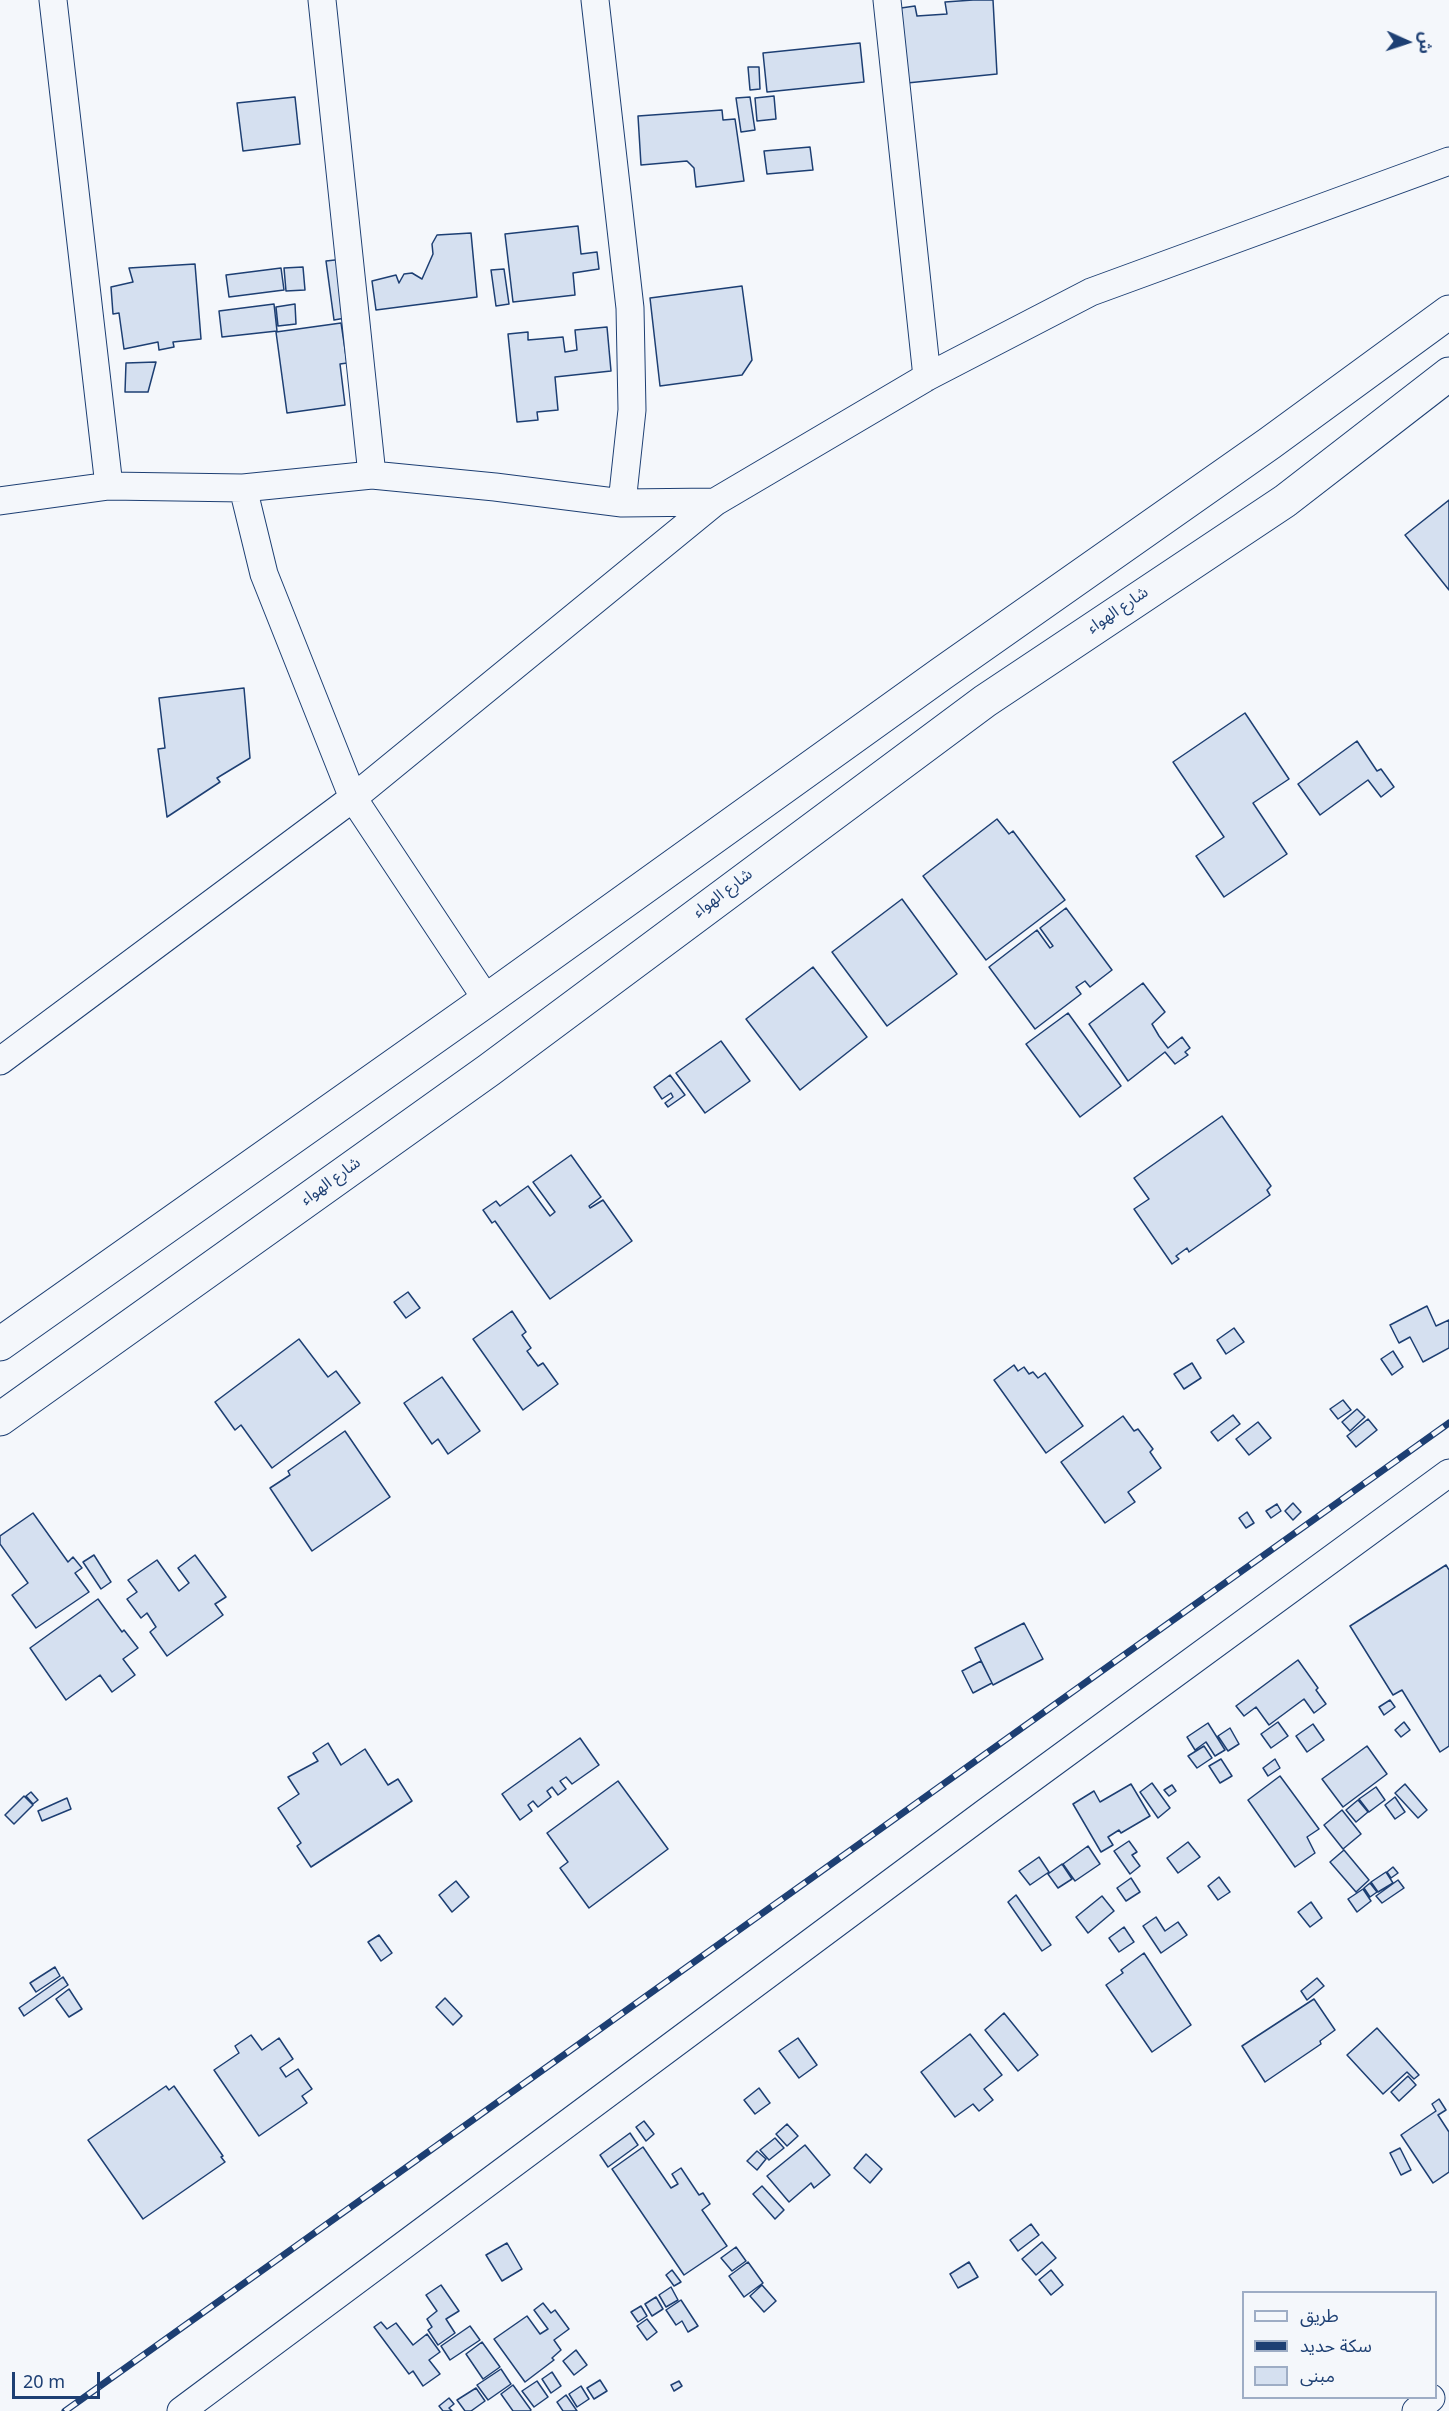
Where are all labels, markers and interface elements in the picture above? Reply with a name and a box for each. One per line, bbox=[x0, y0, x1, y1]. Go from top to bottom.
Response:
north arrow bbox=[1377, 12, 1437, 72]
text: ش bbox=[1407, 31, 1443, 55]
street label: شارع الهواء bbox=[1085, 585, 1153, 639]
street label: شارع الهواء bbox=[691, 866, 757, 924]
street label: شارع الهواء bbox=[298, 1155, 366, 1211]
legend bbox=[1242, 2291, 1437, 2399]
text: طريق bbox=[1300, 2297, 1339, 2335]
text: سكة حديد bbox=[1300, 2327, 1372, 2365]
text: مبنى bbox=[1300, 2357, 1335, 2395]
scale bar bbox=[15, 2360, 104, 2398]
text: 20 m bbox=[23, 2363, 65, 2401]

